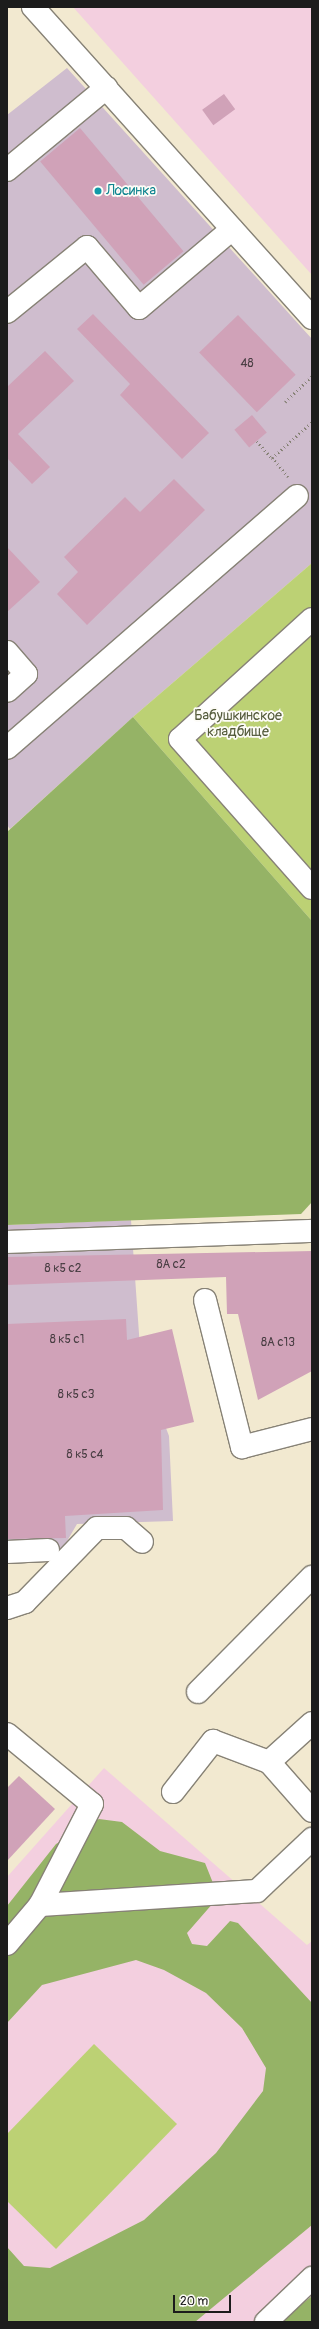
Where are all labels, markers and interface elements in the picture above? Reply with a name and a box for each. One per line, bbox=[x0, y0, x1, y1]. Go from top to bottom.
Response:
place label: Лосинка bbox=[106, 183, 156, 199]
marker: Лосинка bbox=[93, 186, 103, 196]
house number: 48 bbox=[240, 357, 254, 371]
park label: Бабушкинское кладбище bbox=[194, 708, 282, 740]
house number: 8А с2 bbox=[156, 1258, 186, 1272]
house number: 8 к5 с2 bbox=[45, 1262, 81, 1276]
house number: 8 к5 с1 bbox=[50, 1333, 84, 1347]
house number: 8А с13 bbox=[261, 1336, 295, 1350]
house number: 8 к5 с3 bbox=[58, 1388, 94, 1402]
house number: 8 к5 с4 bbox=[66, 1448, 104, 1462]
scale bar bbox=[175, 2287, 233, 2313]
text: 20 m bbox=[180, 2294, 208, 2309]

